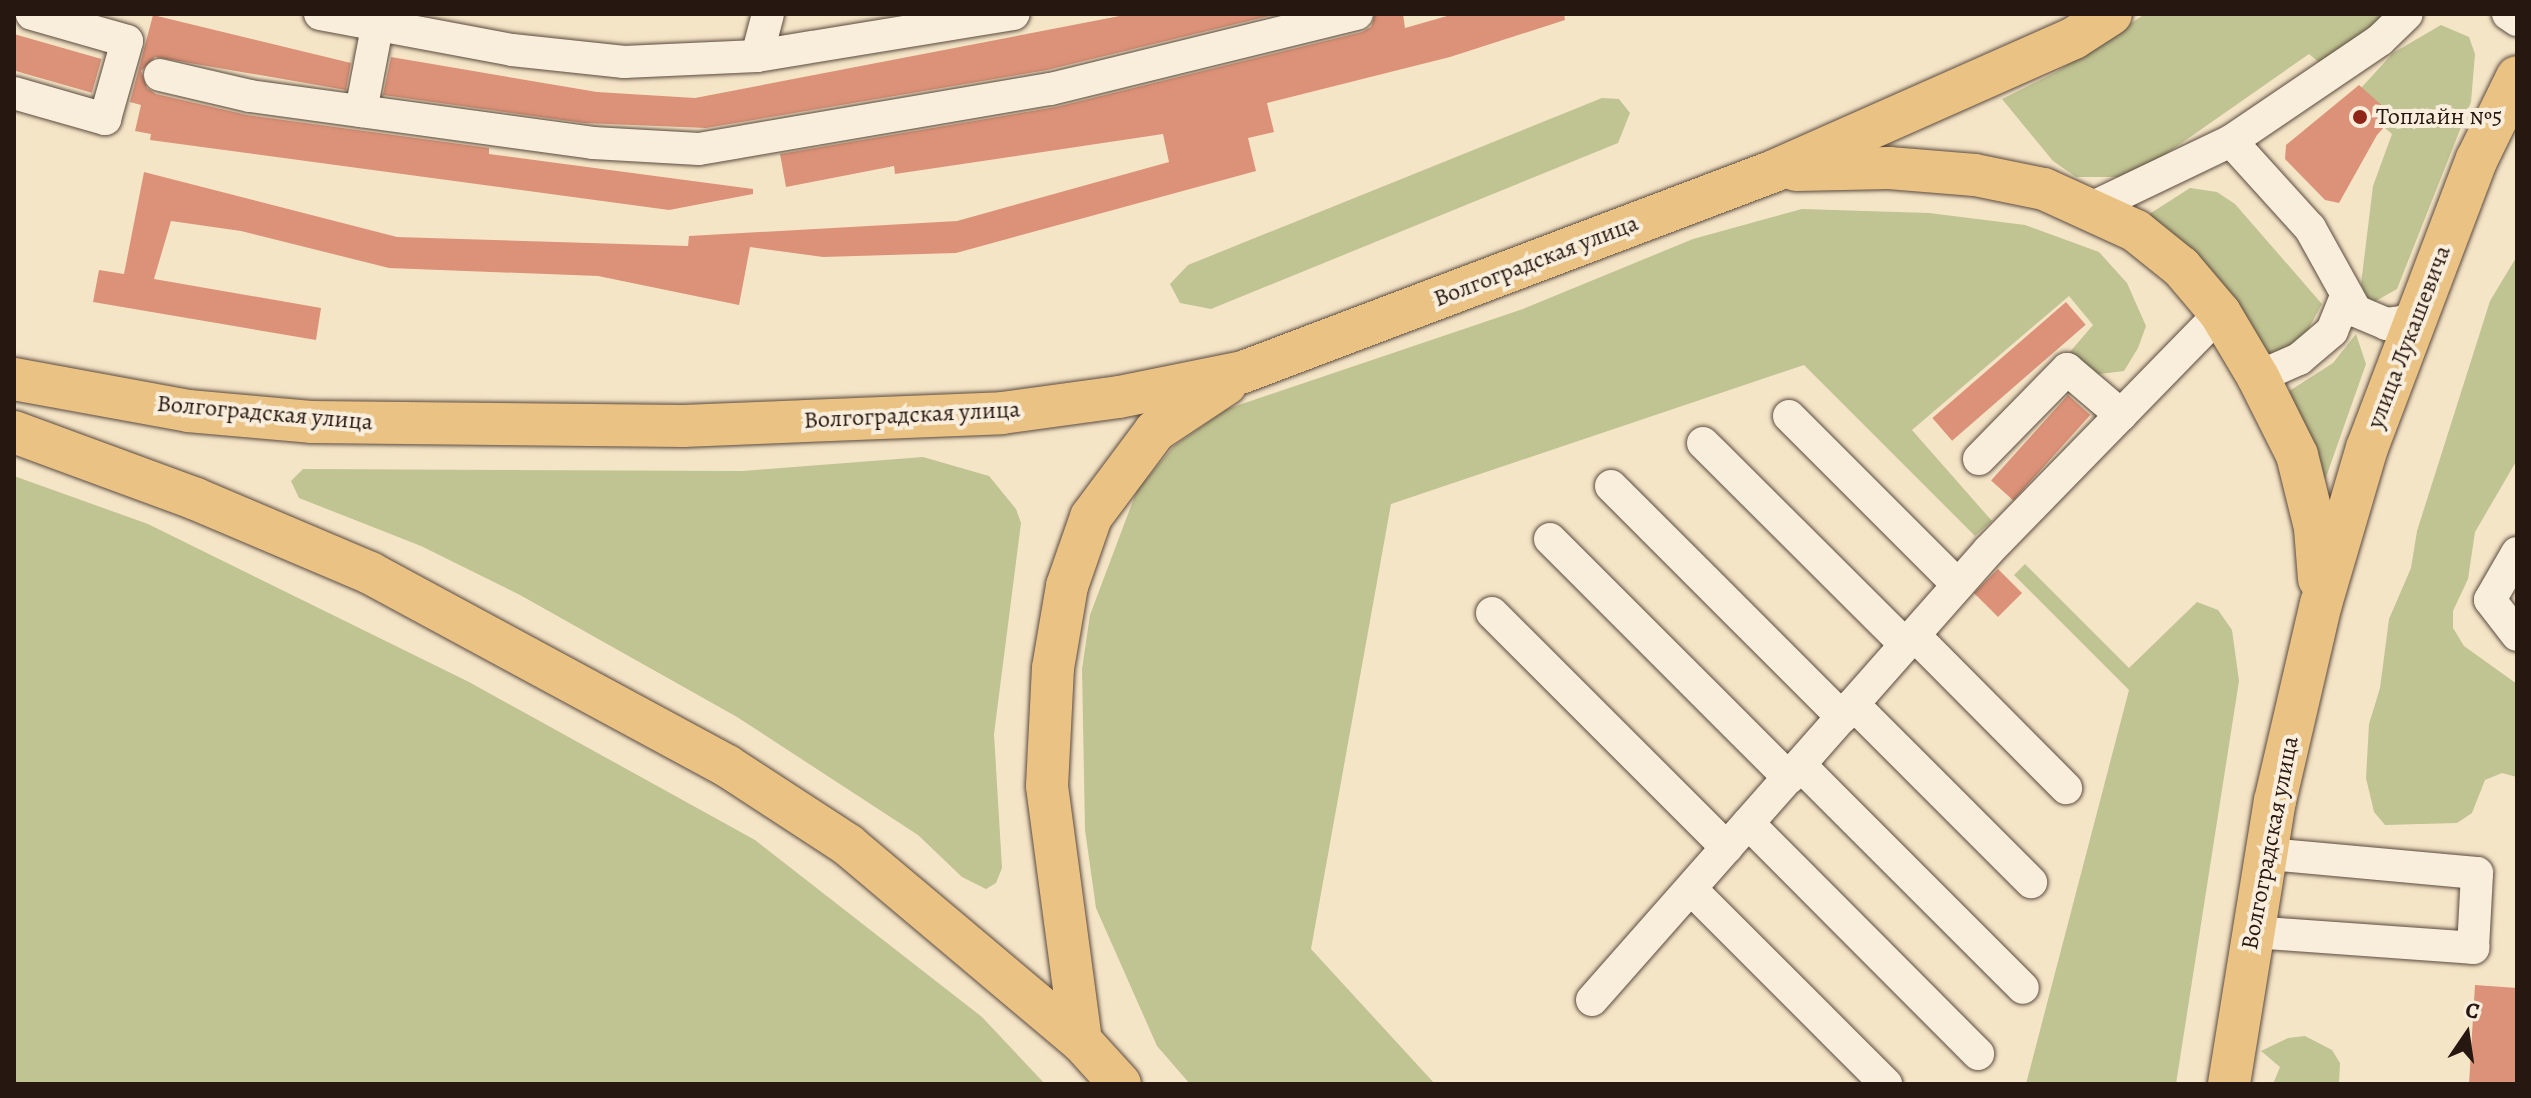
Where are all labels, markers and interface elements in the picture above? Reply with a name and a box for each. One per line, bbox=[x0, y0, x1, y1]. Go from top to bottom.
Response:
place label: Топлайн №5 bbox=[2376, 103, 2502, 131]
marker: Топлайн №5 bbox=[2351, 108, 2369, 126]
street label: Волгоградская улица bbox=[1430, 209, 1642, 313]
street label: улица Лукашевича bbox=[2361, 242, 2457, 432]
street label: Волгоградская улица bbox=[156, 389, 374, 437]
street label: Волгоградская улица bbox=[803, 395, 1021, 435]
street label: Волгоградская улица bbox=[2235, 734, 2305, 952]
north arrow bbox=[2427, 994, 2507, 1074]
text: С bbox=[2462, 994, 2482, 1027]

